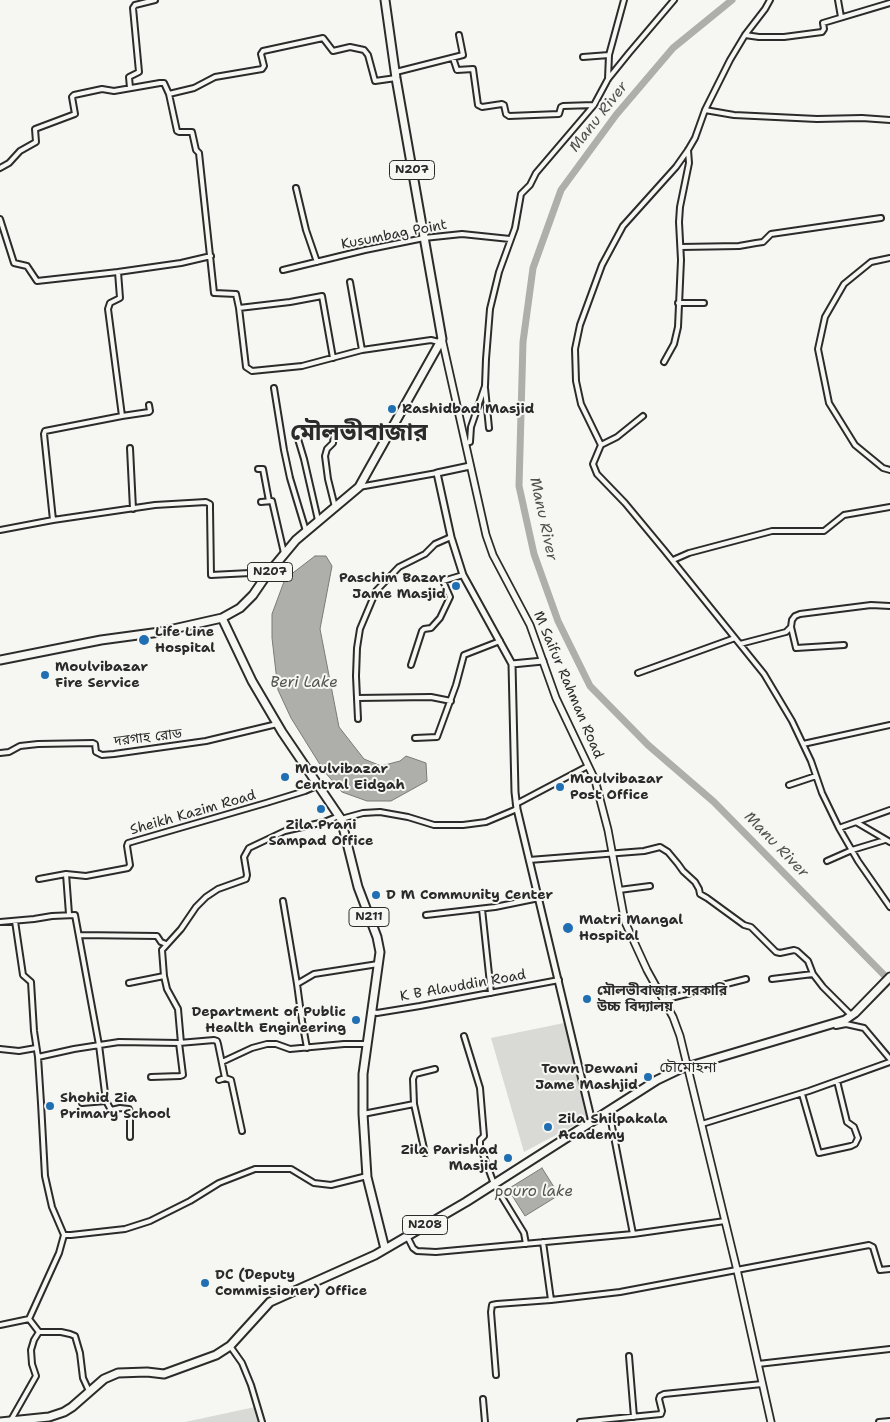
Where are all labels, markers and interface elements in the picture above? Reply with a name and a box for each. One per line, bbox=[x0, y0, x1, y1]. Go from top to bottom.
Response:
water label: Manu River bbox=[566, 78, 632, 156]
road number: N207 bbox=[390, 160, 434, 180]
street label: Kusumbag Point bbox=[340, 217, 448, 253]
place label: Rashidbad Masjid bbox=[402, 401, 534, 417]
marker: Rashidbad Masjid bbox=[386, 403, 398, 415]
district label: মৌলভীবাজার bbox=[290, 420, 428, 448]
water label: Manu River bbox=[525, 476, 561, 562]
road number: N207 bbox=[248, 562, 292, 582]
place label: Paschim Bazar Jame Masjid bbox=[339, 570, 446, 602]
marker: Paschim Bazar Jame Masjid bbox=[450, 580, 462, 592]
street label: M Saifur Rahman Road bbox=[529, 609, 607, 761]
place label: Life Line Hospital bbox=[155, 624, 215, 656]
marker: Life Line Hospital bbox=[137, 633, 151, 647]
place label: Moulvibazar Fire Service bbox=[55, 659, 148, 692]
marker: Moulvibazar Fire Service bbox=[39, 669, 51, 681]
water label: Beri Lake bbox=[270, 674, 338, 692]
street label: দরগাহ রোড bbox=[113, 726, 183, 750]
place label: Moulvibazar Central Eidgah bbox=[295, 761, 405, 794]
marker: Moulvibazar Central Eidgah bbox=[279, 771, 291, 783]
place label: Moulvibazar Post Office bbox=[570, 771, 663, 804]
marker: Moulvibazar Post Office bbox=[554, 781, 566, 793]
street label: Sheikh Kazim Road bbox=[128, 787, 258, 839]
marker: Zila Prani Sampad Office bbox=[315, 803, 327, 815]
water label: Manu River bbox=[740, 808, 812, 882]
place label: Zila Prani Sampad Office bbox=[269, 817, 373, 850]
place label: D M Community Center bbox=[386, 887, 553, 903]
marker: D M Community Center bbox=[370, 889, 382, 901]
road number: N211 bbox=[349, 908, 389, 926]
place label: Matri Mangal Hospital bbox=[579, 912, 683, 944]
marker: Matri Mangal Hospital bbox=[561, 921, 575, 935]
street label: K B Alauddin Road bbox=[399, 967, 527, 1005]
place label: মৌলভীবাজার সরকারি উচ্চ বিদ্যালয় bbox=[597, 983, 727, 1016]
marker: মৌলভীবাজার সরকারি উচ্চ বিদ্যালয় bbox=[581, 993, 593, 1005]
place label: Department of Public Health Engineering bbox=[192, 1004, 346, 1036]
marker: Department of Public Health Engineering bbox=[350, 1014, 362, 1026]
district label: চৌমোহনা bbox=[659, 1059, 717, 1077]
place label: Town Dewani Jame Mashjid bbox=[535, 1061, 638, 1094]
marker: Town Dewani Jame Mashjid bbox=[642, 1071, 654, 1083]
place label: Shohid Zia Primary School bbox=[60, 1090, 171, 1122]
marker: Shohid Zia Primary School bbox=[44, 1100, 56, 1112]
place label: Zila Shilpakala Academy bbox=[558, 1111, 668, 1144]
marker: Zila Shilpakala Academy bbox=[542, 1121, 554, 1133]
place label: Zila Parishad Masjid bbox=[401, 1142, 498, 1174]
marker: Zila Parishad Masjid bbox=[502, 1152, 514, 1164]
water label: pouro lake bbox=[495, 1183, 573, 1201]
road number: N208 bbox=[402, 1216, 448, 1234]
place label: DC (Deputy Commissioner) Office bbox=[215, 1267, 367, 1300]
marker: DC (Deputy Commissioner) Office bbox=[199, 1277, 211, 1289]

